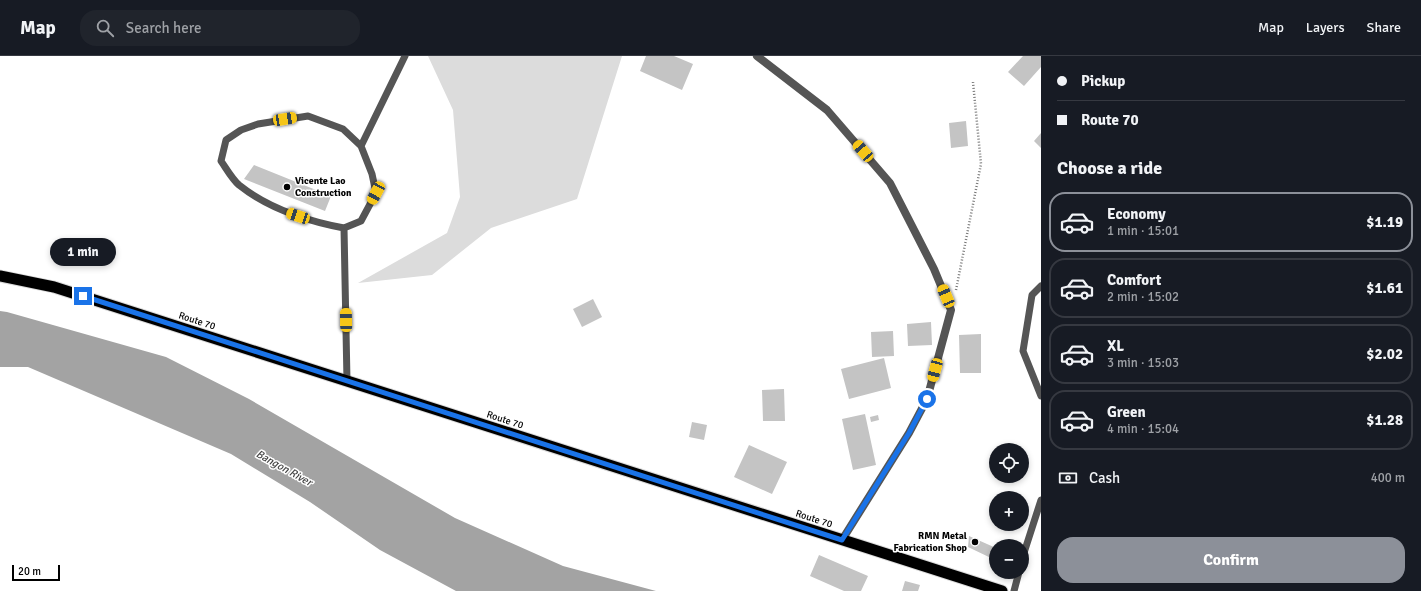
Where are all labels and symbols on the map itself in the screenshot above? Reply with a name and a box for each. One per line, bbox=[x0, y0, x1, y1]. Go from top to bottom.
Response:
car bbox=[272, 111, 298, 127]
car bbox=[851, 138, 875, 164]
place label: Vicente Lao Construction bbox=[295, 175, 352, 199]
car bbox=[365, 180, 387, 206]
marker: Vicente Lao Construction bbox=[282, 182, 292, 192]
car bbox=[285, 207, 311, 225]
callout: 1 min bbox=[50, 238, 116, 266]
car bbox=[936, 283, 956, 309]
route end bbox=[74, 287, 92, 305]
car bbox=[340, 308, 352, 332]
street label: Route 70 bbox=[177, 309, 217, 333]
car bbox=[926, 357, 944, 383]
route start bbox=[918, 390, 936, 408]
street label: Route 70 bbox=[485, 408, 525, 432]
water label: Bangon River bbox=[254, 447, 316, 490]
street label: Route 70 bbox=[794, 507, 834, 531]
place label: RMN Metal Fabrication Shop bbox=[893, 530, 968, 554]
marker: RMN Metal Fabrication Shop bbox=[970, 537, 980, 547]
scale bar bbox=[12, 563, 60, 582]

